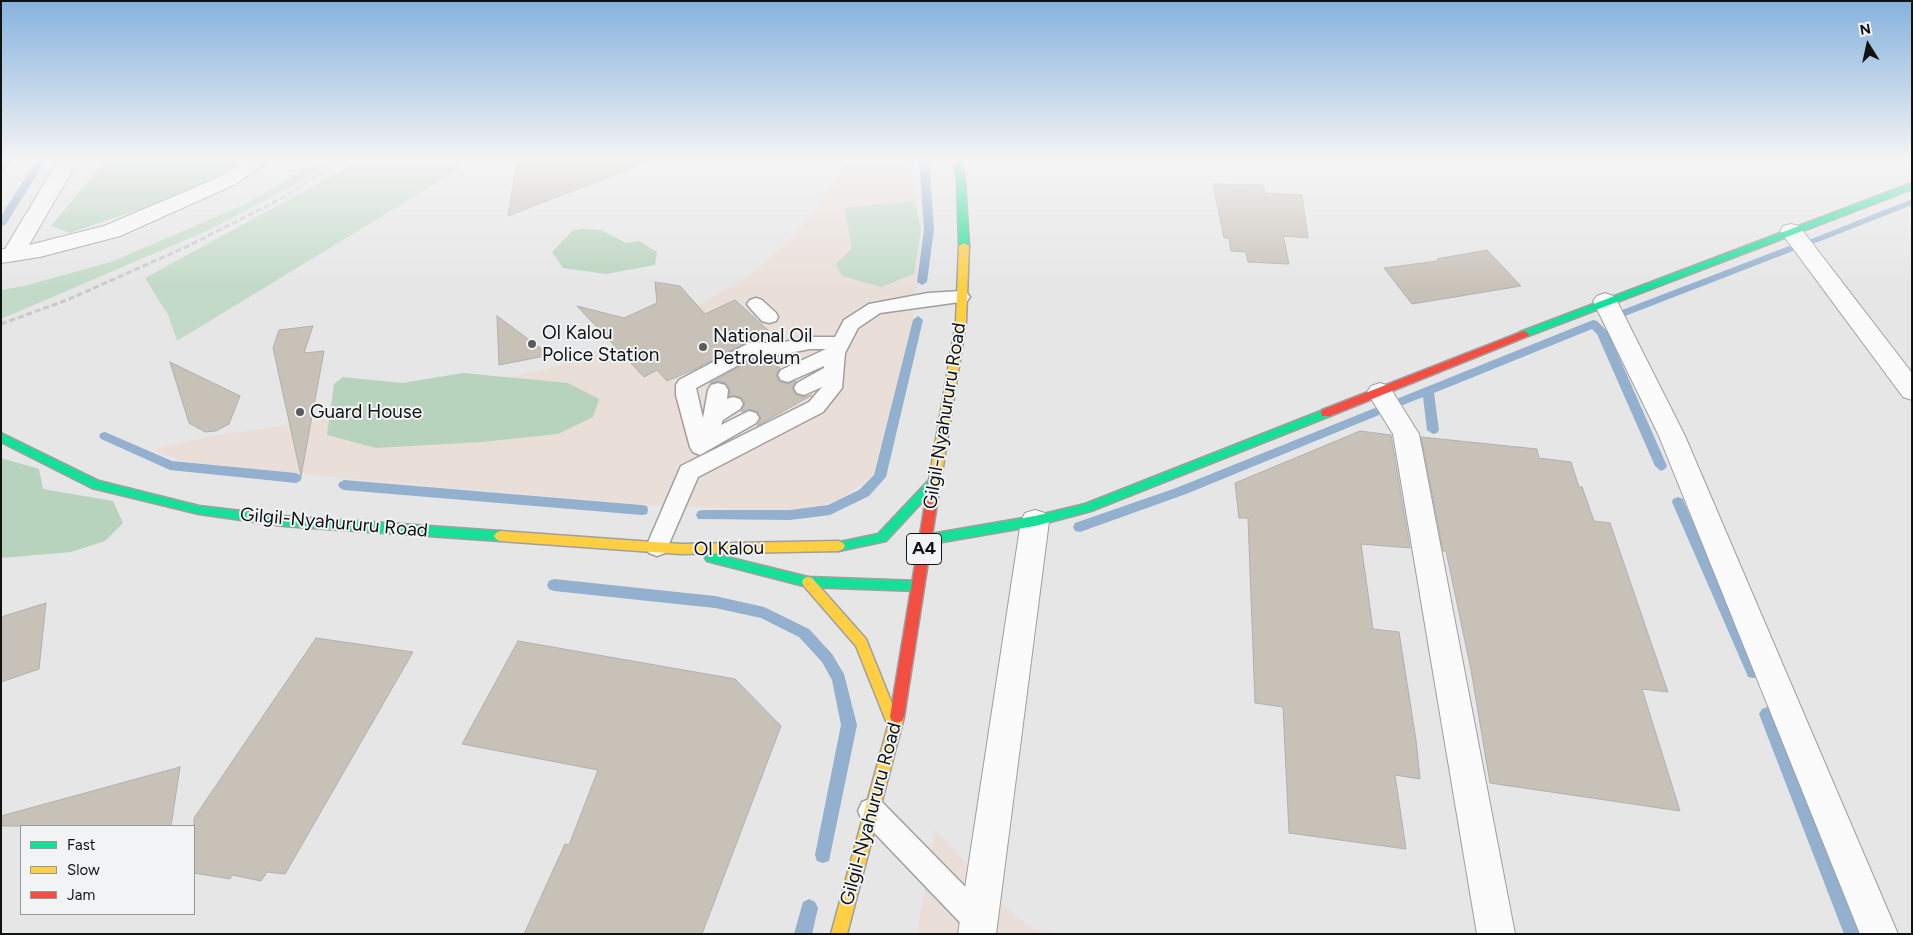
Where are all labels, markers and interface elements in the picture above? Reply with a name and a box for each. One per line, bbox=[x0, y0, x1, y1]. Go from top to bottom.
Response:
north arrow bbox=[1843, 20, 1893, 70]
text: N bbox=[1858, 20, 1872, 39]
street label: Gilgil-Nyahururu Road bbox=[919, 321, 971, 511]
place label: Ol Kalou Police Station bbox=[542, 322, 659, 366]
place label: National Oil Petroleum bbox=[713, 325, 813, 369]
marker: Ol Kalou Police Station bbox=[526, 338, 538, 350]
marker: National Oil Petroleum bbox=[697, 341, 709, 353]
place label: Guard House bbox=[310, 401, 422, 423]
marker: Guard House bbox=[294, 406, 306, 418]
street label: Gilgil-Nyahururu Road bbox=[239, 503, 429, 543]
road number: A4 bbox=[906, 534, 942, 564]
street label: Ol Kalou bbox=[694, 537, 764, 561]
street label: Gilgil-Nyahururu Road bbox=[836, 720, 906, 908]
legend bbox=[20, 825, 195, 915]
text: Fast bbox=[67, 836, 95, 854]
text: Slow bbox=[67, 861, 100, 879]
text: Jam bbox=[67, 886, 95, 904]

